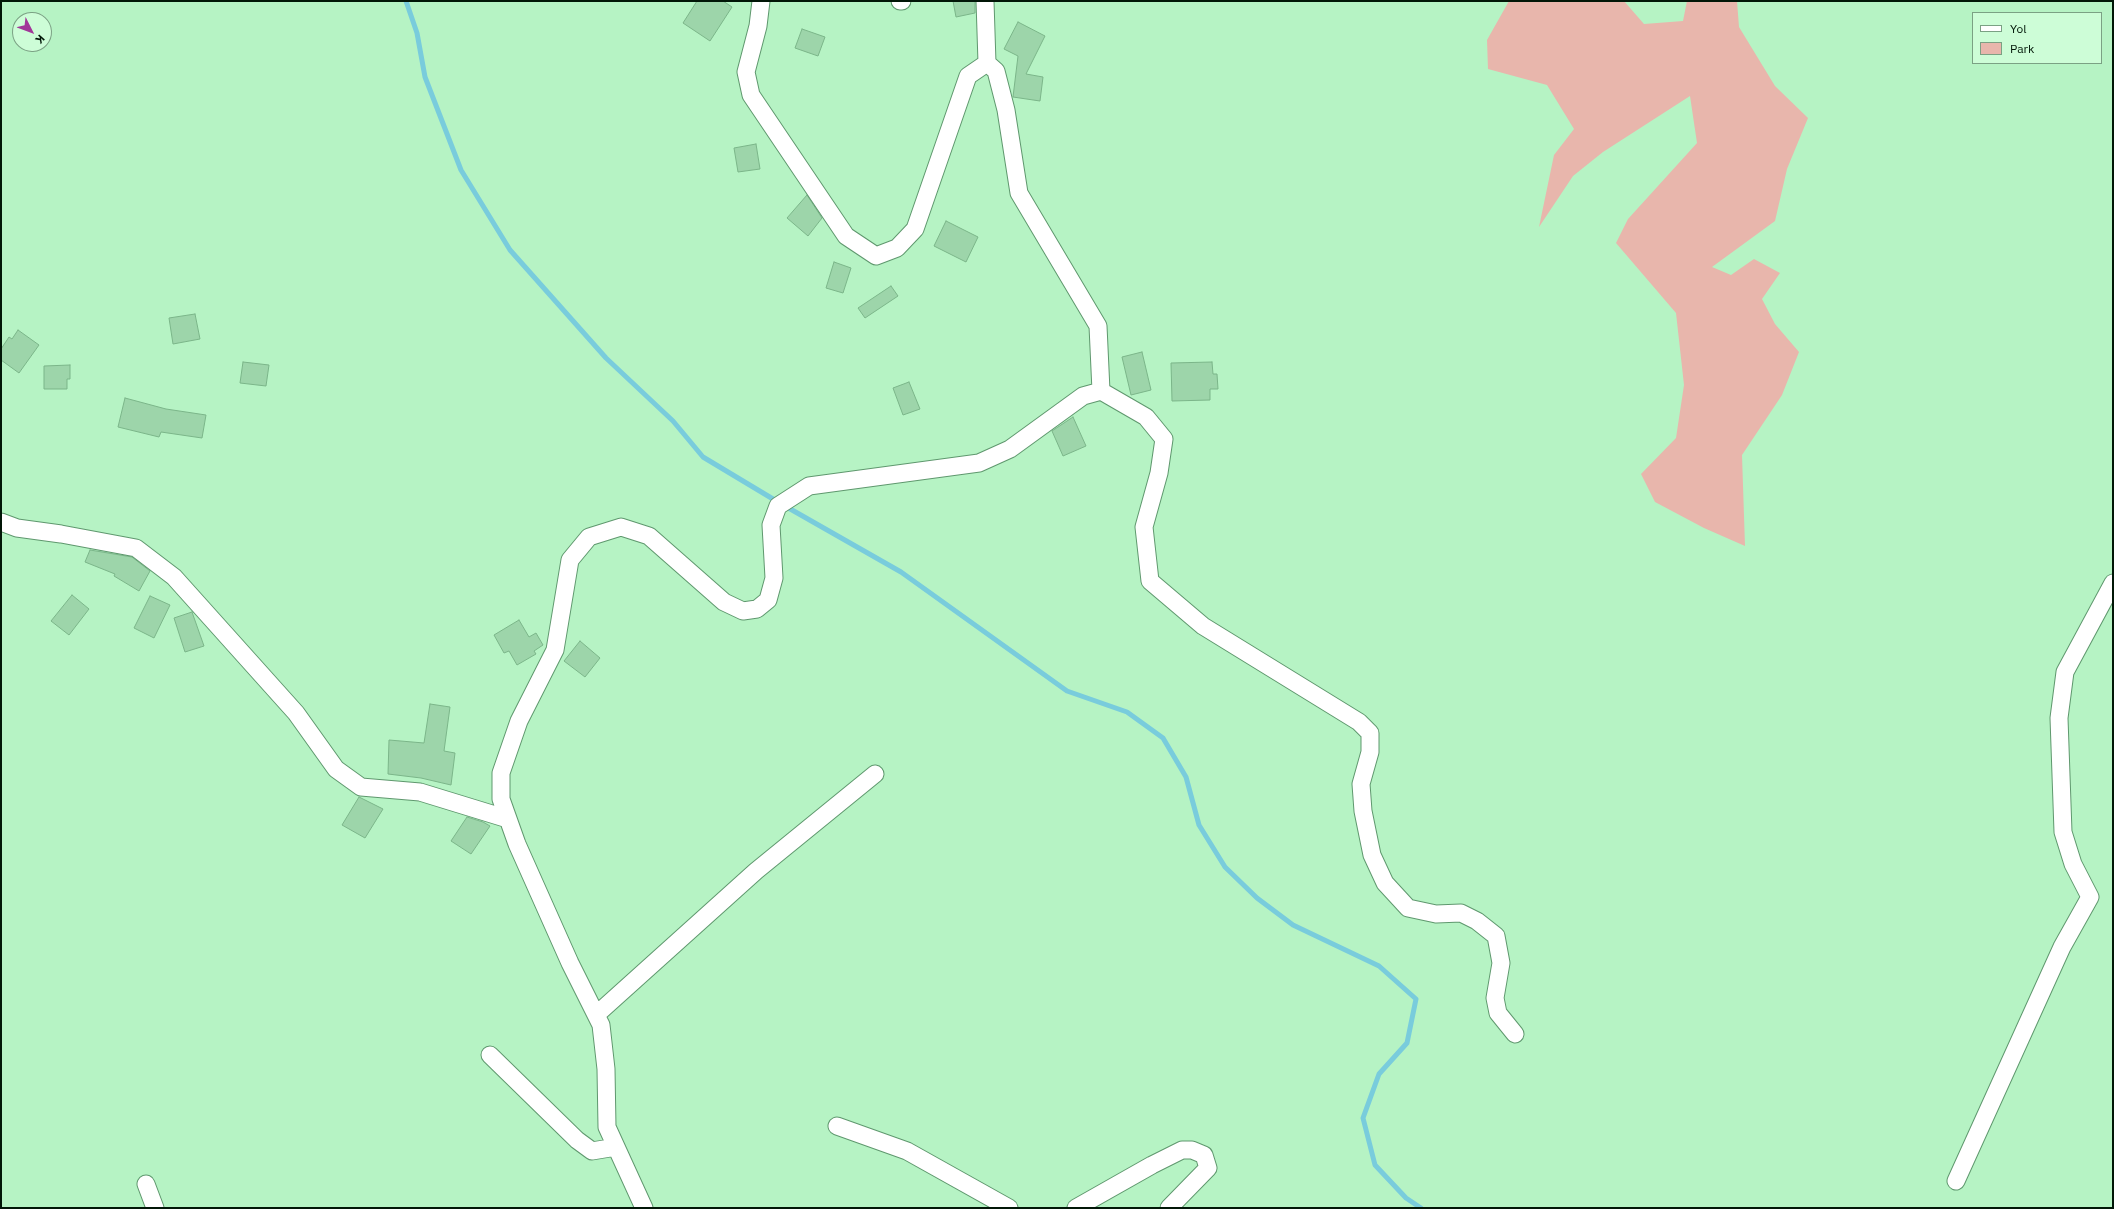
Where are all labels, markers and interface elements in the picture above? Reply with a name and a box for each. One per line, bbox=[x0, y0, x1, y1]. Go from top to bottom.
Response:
north arrow bbox=[12, 12, 52, 52]
legend bbox=[1972, 12, 2102, 64]
text: Yol bbox=[2010, 21, 2027, 36]
text: K bbox=[32, 32, 48, 47]
text: Park bbox=[2010, 41, 2034, 56]

